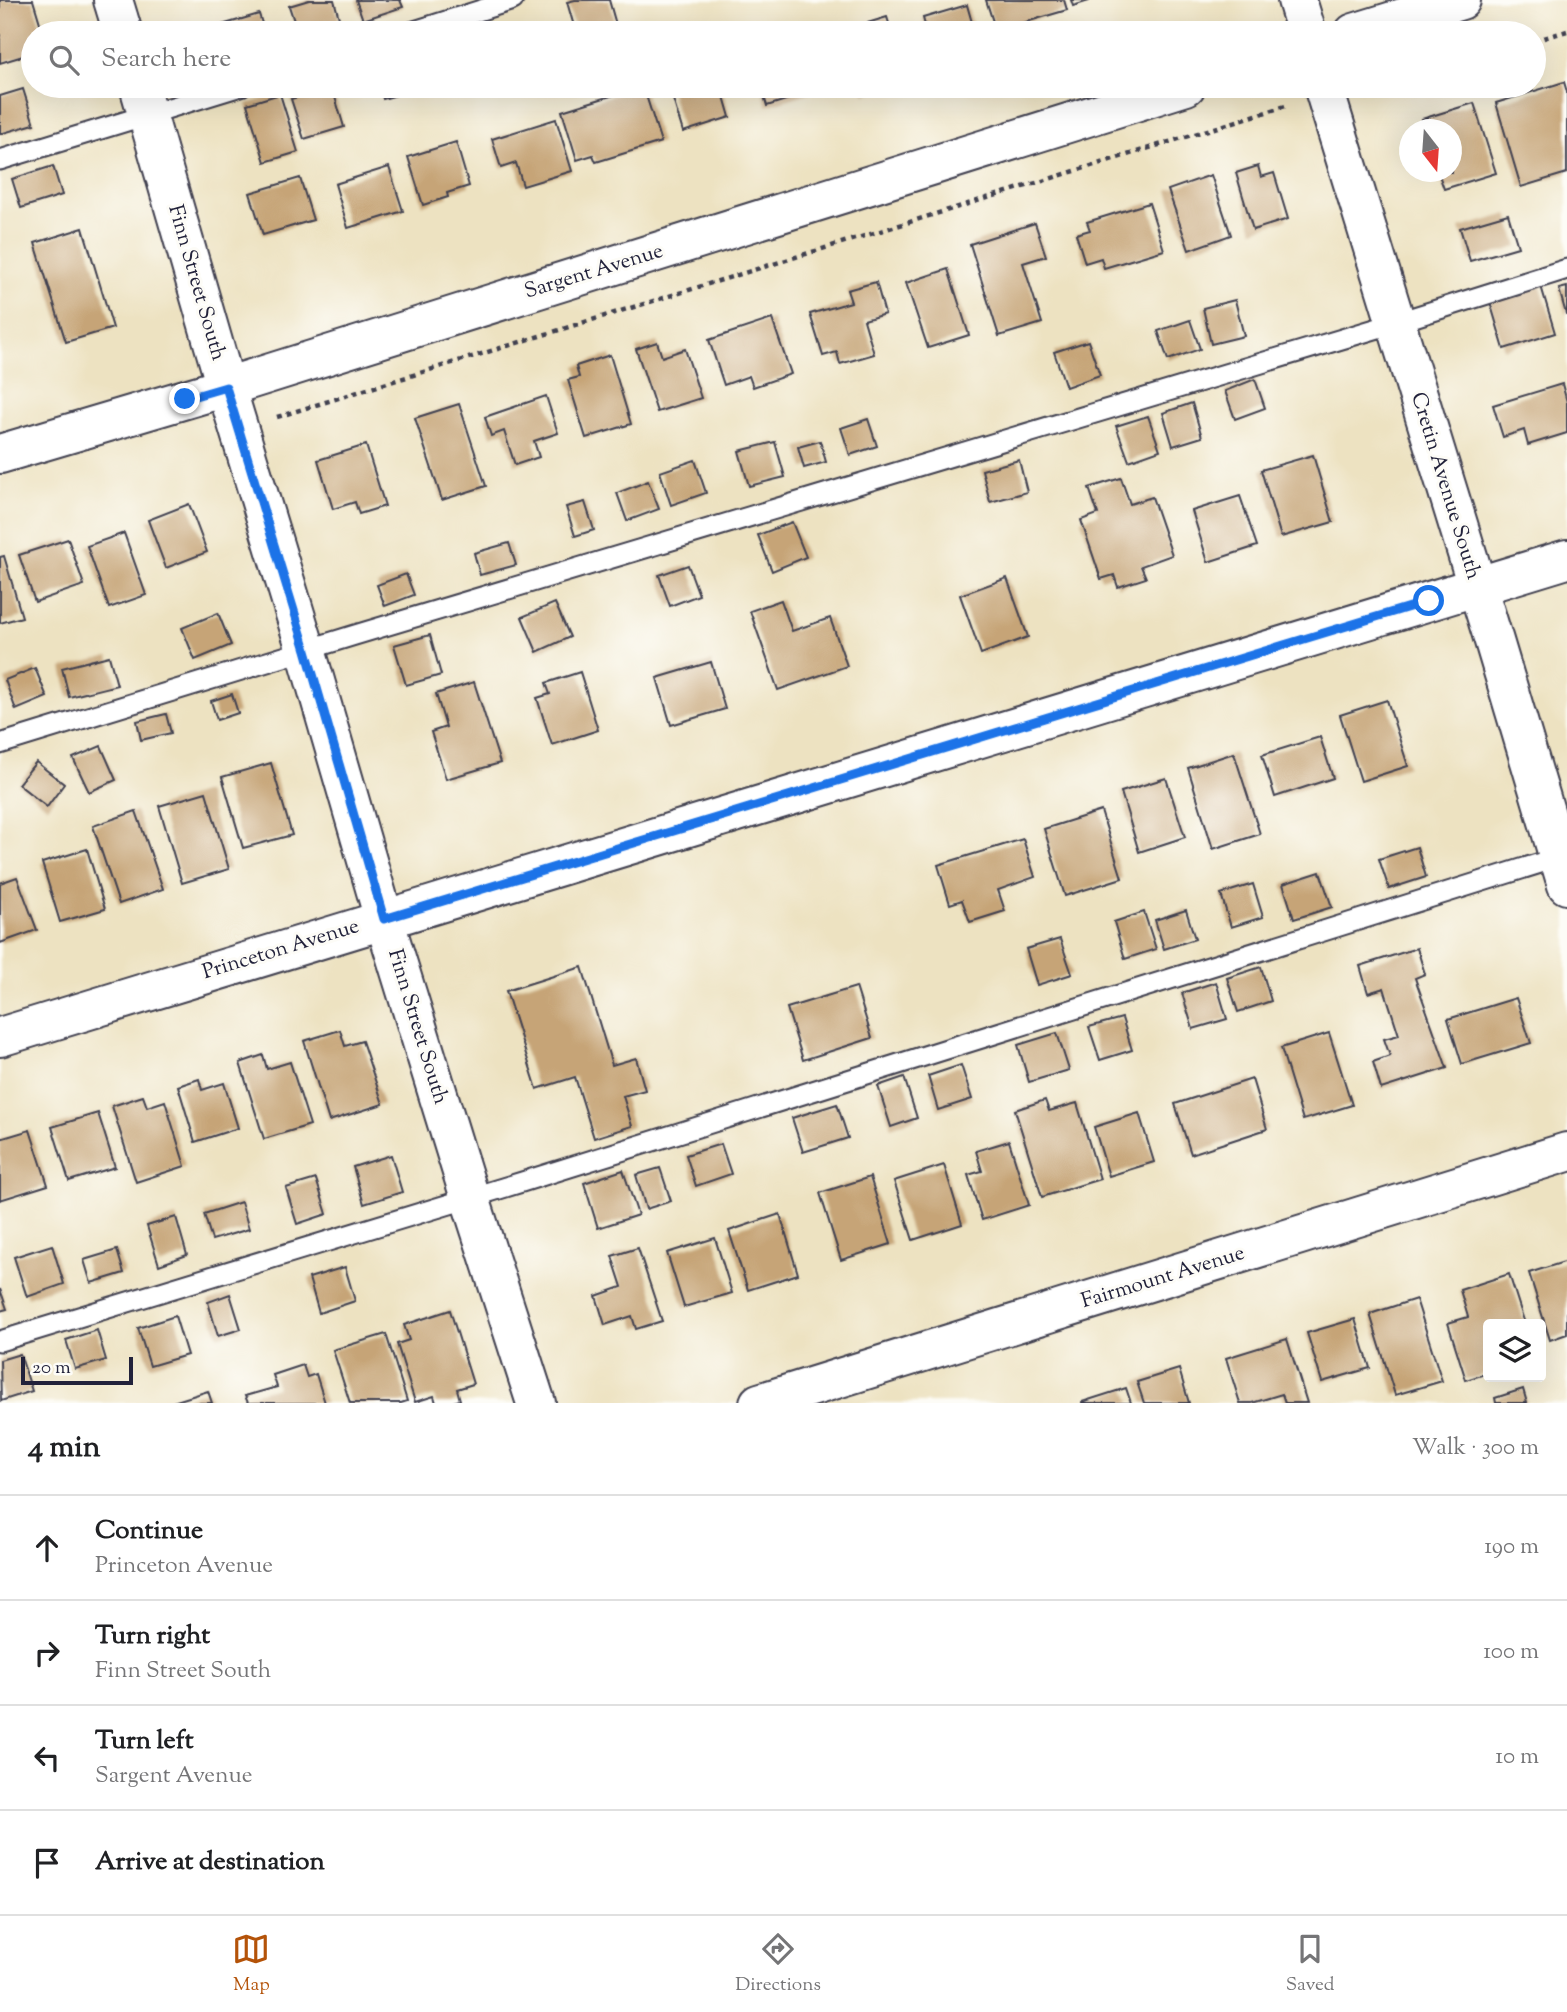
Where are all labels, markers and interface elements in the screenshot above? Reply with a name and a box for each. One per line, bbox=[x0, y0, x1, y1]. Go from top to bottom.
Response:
search box bbox=[21, 21, 1546, 98]
icon: search bbox=[45, 41, 83, 79]
text: Search here bbox=[101, 41, 231, 78]
north arrow bbox=[1399, 119, 1462, 182]
street label: Finn Street South bbox=[159, 202, 233, 364]
street label: Sargent Avenue bbox=[521, 237, 667, 307]
route end bbox=[169, 383, 200, 414]
street label: Cretin Avenue South bbox=[1402, 389, 1488, 583]
route start bbox=[1413, 585, 1444, 616]
street label: Princeton Avenue bbox=[199, 912, 363, 988]
street label: Finn Street South bbox=[379, 946, 455, 1108]
street label: Fairmount Avenue bbox=[1078, 1239, 1248, 1317]
map controls bbox=[1483, 1319, 1546, 1382]
button: layers bbox=[1483, 1319, 1546, 1382]
scale bar bbox=[21, 1354, 133, 1386]
text: 20 m bbox=[32, 1355, 71, 1382]
text: 4 min bbox=[28, 1427, 101, 1470]
text: Walk · 300 m bbox=[1412, 1432, 1539, 1465]
text: Continue bbox=[95, 1513, 203, 1550]
icon: ahead bbox=[28, 1529, 66, 1567]
text: 190 m bbox=[1484, 1531, 1539, 1564]
text: Princeton Avenue bbox=[95, 1550, 273, 1583]
text: Turn right bbox=[95, 1618, 210, 1655]
icon: right bbox=[28, 1634, 66, 1672]
text: 100 m bbox=[1483, 1636, 1539, 1669]
text: Finn Street South bbox=[95, 1655, 271, 1688]
text: Turn left bbox=[95, 1723, 194, 1760]
icon: left bbox=[28, 1739, 66, 1777]
text: 10 m bbox=[1495, 1741, 1539, 1774]
text: Sargent Avenue bbox=[95, 1760, 252, 1793]
icon: arrive bbox=[28, 1844, 66, 1882]
text: Arrive at destination bbox=[95, 1844, 325, 1881]
tab: Map bbox=[232, 1930, 270, 1999]
tab: Directions bbox=[735, 1930, 821, 1999]
tab: Saved bbox=[1286, 1930, 1335, 1999]

